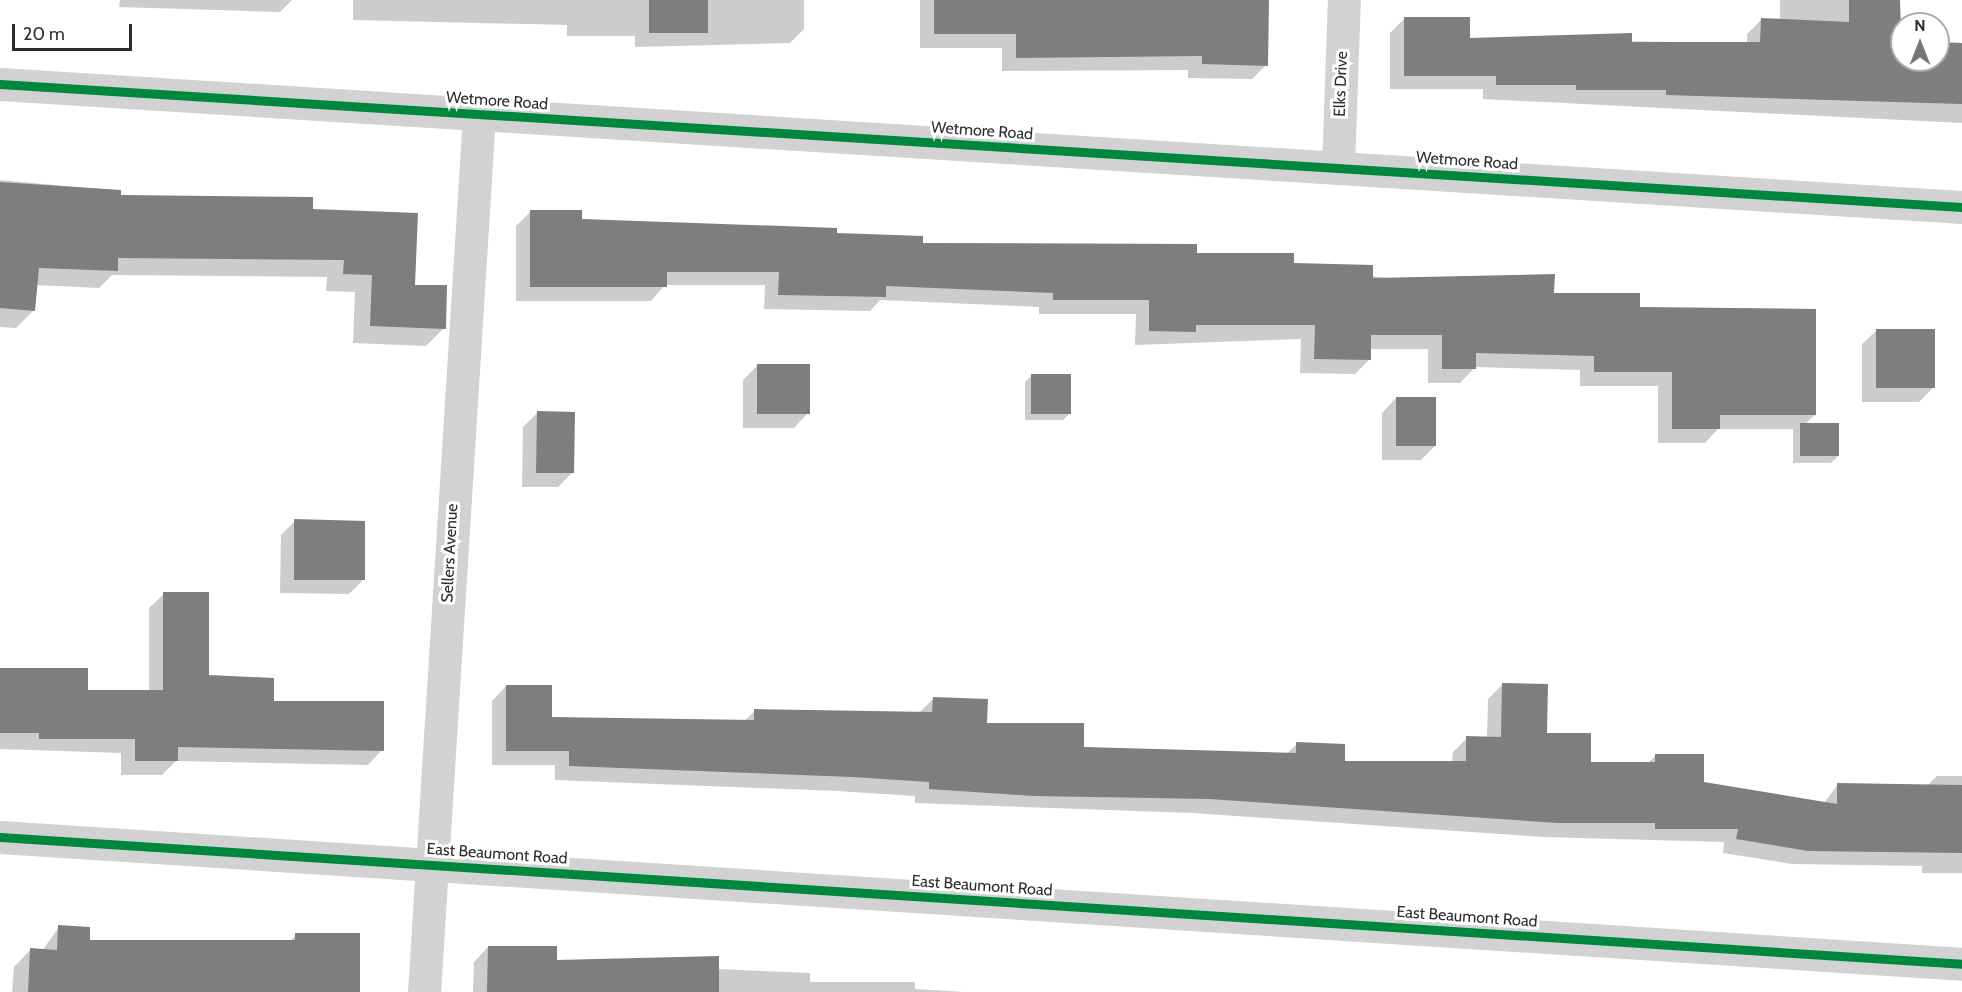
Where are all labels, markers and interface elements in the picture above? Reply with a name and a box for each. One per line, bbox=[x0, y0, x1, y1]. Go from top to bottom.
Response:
scale bar bbox=[15, 12, 135, 50]
north arrow bbox=[1890, 12, 1950, 72]
text: N bbox=[1914, 16, 1926, 35]
text: 20 m bbox=[23, 23, 65, 45]
street label: Elks Drive bbox=[1330, 51, 1352, 117]
street label: Wetmore Road bbox=[445, 88, 549, 114]
street label: Wetmore Road bbox=[930, 118, 1034, 144]
street label: Wetmore Road bbox=[1415, 148, 1519, 174]
street label: Sellers Avenue bbox=[438, 503, 462, 603]
street label: East Beaumont Road bbox=[426, 839, 568, 869]
street label: East Beaumont Road bbox=[911, 871, 1053, 901]
street label: East Beaumont Road bbox=[1396, 902, 1538, 932]

